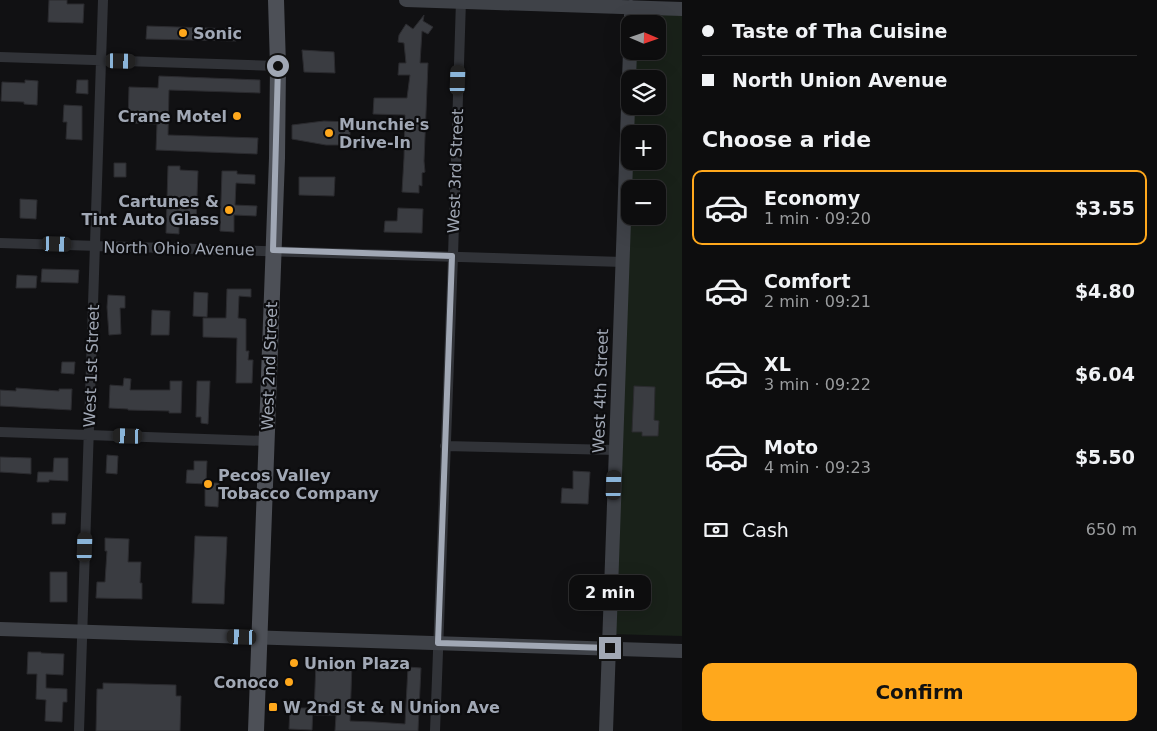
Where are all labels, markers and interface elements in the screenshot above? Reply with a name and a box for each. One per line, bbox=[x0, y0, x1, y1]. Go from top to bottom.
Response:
north arrow bbox=[621, 15, 666, 60]
map controls bbox=[621, 15, 666, 225]
text: Taste of Tha Cuisine bbox=[732, 20, 947, 42]
place label: Sonic bbox=[193, 24, 242, 43]
marker: Sonic bbox=[177, 27, 189, 39]
car bbox=[105, 53, 136, 69]
route start bbox=[267, 55, 289, 77]
car bbox=[449, 65, 466, 95]
text: North Union Avenue bbox=[732, 69, 947, 91]
button: layers bbox=[621, 70, 666, 115]
place label: Crane Motel bbox=[118, 107, 227, 126]
street label: West 3rd Street bbox=[444, 108, 467, 234]
marker: Crane Motel bbox=[231, 110, 243, 122]
place label: Munchie's Drive-In bbox=[339, 115, 429, 152]
button: + bbox=[621, 125, 666, 170]
marker: Munchie's Drive-In bbox=[323, 127, 335, 139]
text: Choose a ride bbox=[702, 127, 871, 152]
button: − bbox=[621, 180, 666, 225]
icon: car bbox=[704, 185, 749, 230]
text: Economy bbox=[764, 187, 860, 209]
place label: Cartunes & Tint Auto Glass bbox=[82, 192, 219, 229]
text: $3.55 bbox=[1075, 197, 1135, 219]
marker: Cartunes & Tint Auto Glass bbox=[223, 204, 235, 216]
text: 1 min · 09:20 bbox=[764, 209, 871, 228]
car bbox=[41, 236, 72, 252]
street label: North Ohio Avenue bbox=[103, 238, 255, 259]
icon: car bbox=[704, 268, 749, 313]
text: Comfort bbox=[764, 270, 851, 292]
text: $4.80 bbox=[1075, 280, 1135, 302]
text: 2 min · 09:21 bbox=[764, 292, 871, 311]
street label: West 2nd Street bbox=[258, 301, 281, 431]
street label: West 1st Street bbox=[80, 304, 103, 428]
street label: West 4th Street bbox=[589, 328, 612, 454]
icon: car bbox=[704, 351, 749, 396]
text: XL bbox=[764, 353, 791, 375]
text: $6.04 bbox=[1075, 363, 1135, 385]
text: 3 min · 09:22 bbox=[764, 375, 871, 394]
car bbox=[112, 428, 143, 444]
icon: car bbox=[704, 434, 749, 479]
text: Moto bbox=[764, 436, 818, 458]
text: $5.50 bbox=[1075, 446, 1135, 468]
text: 4 min · 09:23 bbox=[764, 458, 871, 477]
place label: Pecos Valley Tobacco Company bbox=[218, 466, 380, 503]
car bbox=[605, 470, 622, 500]
marker: Pecos Valley Tobacco Company bbox=[202, 478, 214, 490]
icon: cash bbox=[702, 516, 730, 544]
text: Cash bbox=[742, 519, 789, 541]
text: 650 m bbox=[1086, 520, 1137, 539]
car bbox=[76, 532, 93, 562]
callout: 2 min bbox=[569, 576, 651, 610]
text: 2 min bbox=[585, 583, 635, 602]
car bbox=[226, 629, 257, 645]
route end bbox=[599, 637, 621, 659]
place label: Union Plaza bbox=[304, 654, 410, 673]
marker: Union Plaza bbox=[288, 657, 300, 669]
button: Confirm bbox=[702, 663, 1137, 721]
place label: Conoco bbox=[213, 673, 279, 692]
marker: Conoco bbox=[283, 676, 295, 688]
place label: W 2nd St & N Union Ave bbox=[283, 698, 500, 717]
marker: W 2nd St & N Union Ave bbox=[267, 701, 279, 713]

